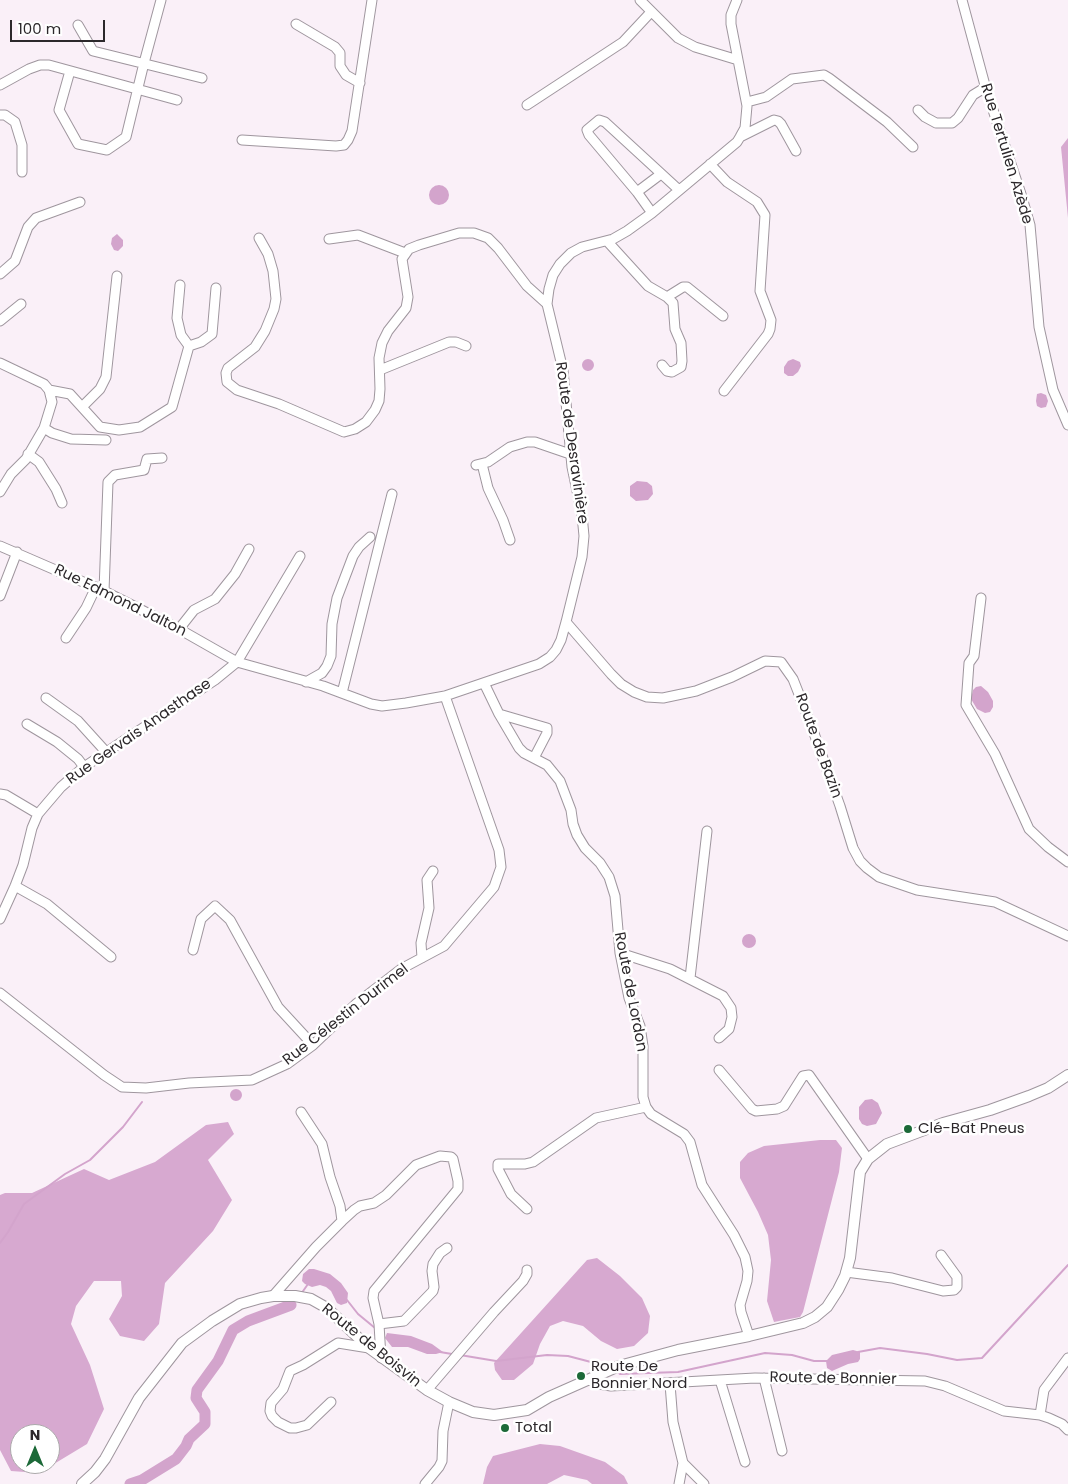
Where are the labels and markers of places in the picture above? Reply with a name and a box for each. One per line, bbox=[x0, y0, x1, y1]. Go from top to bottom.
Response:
place label: Clé-Bat Pneus bbox=[918, 1120, 1025, 1138]
marker: Clé-Bat Pneus bbox=[902, 1123, 914, 1135]
place label: Route De Bonnier Nord bbox=[591, 1358, 687, 1393]
marker: Route De Bonnier Nord bbox=[575, 1370, 587, 1382]
place label: Total bbox=[515, 1419, 552, 1437]
marker: Total bbox=[499, 1422, 511, 1434]

